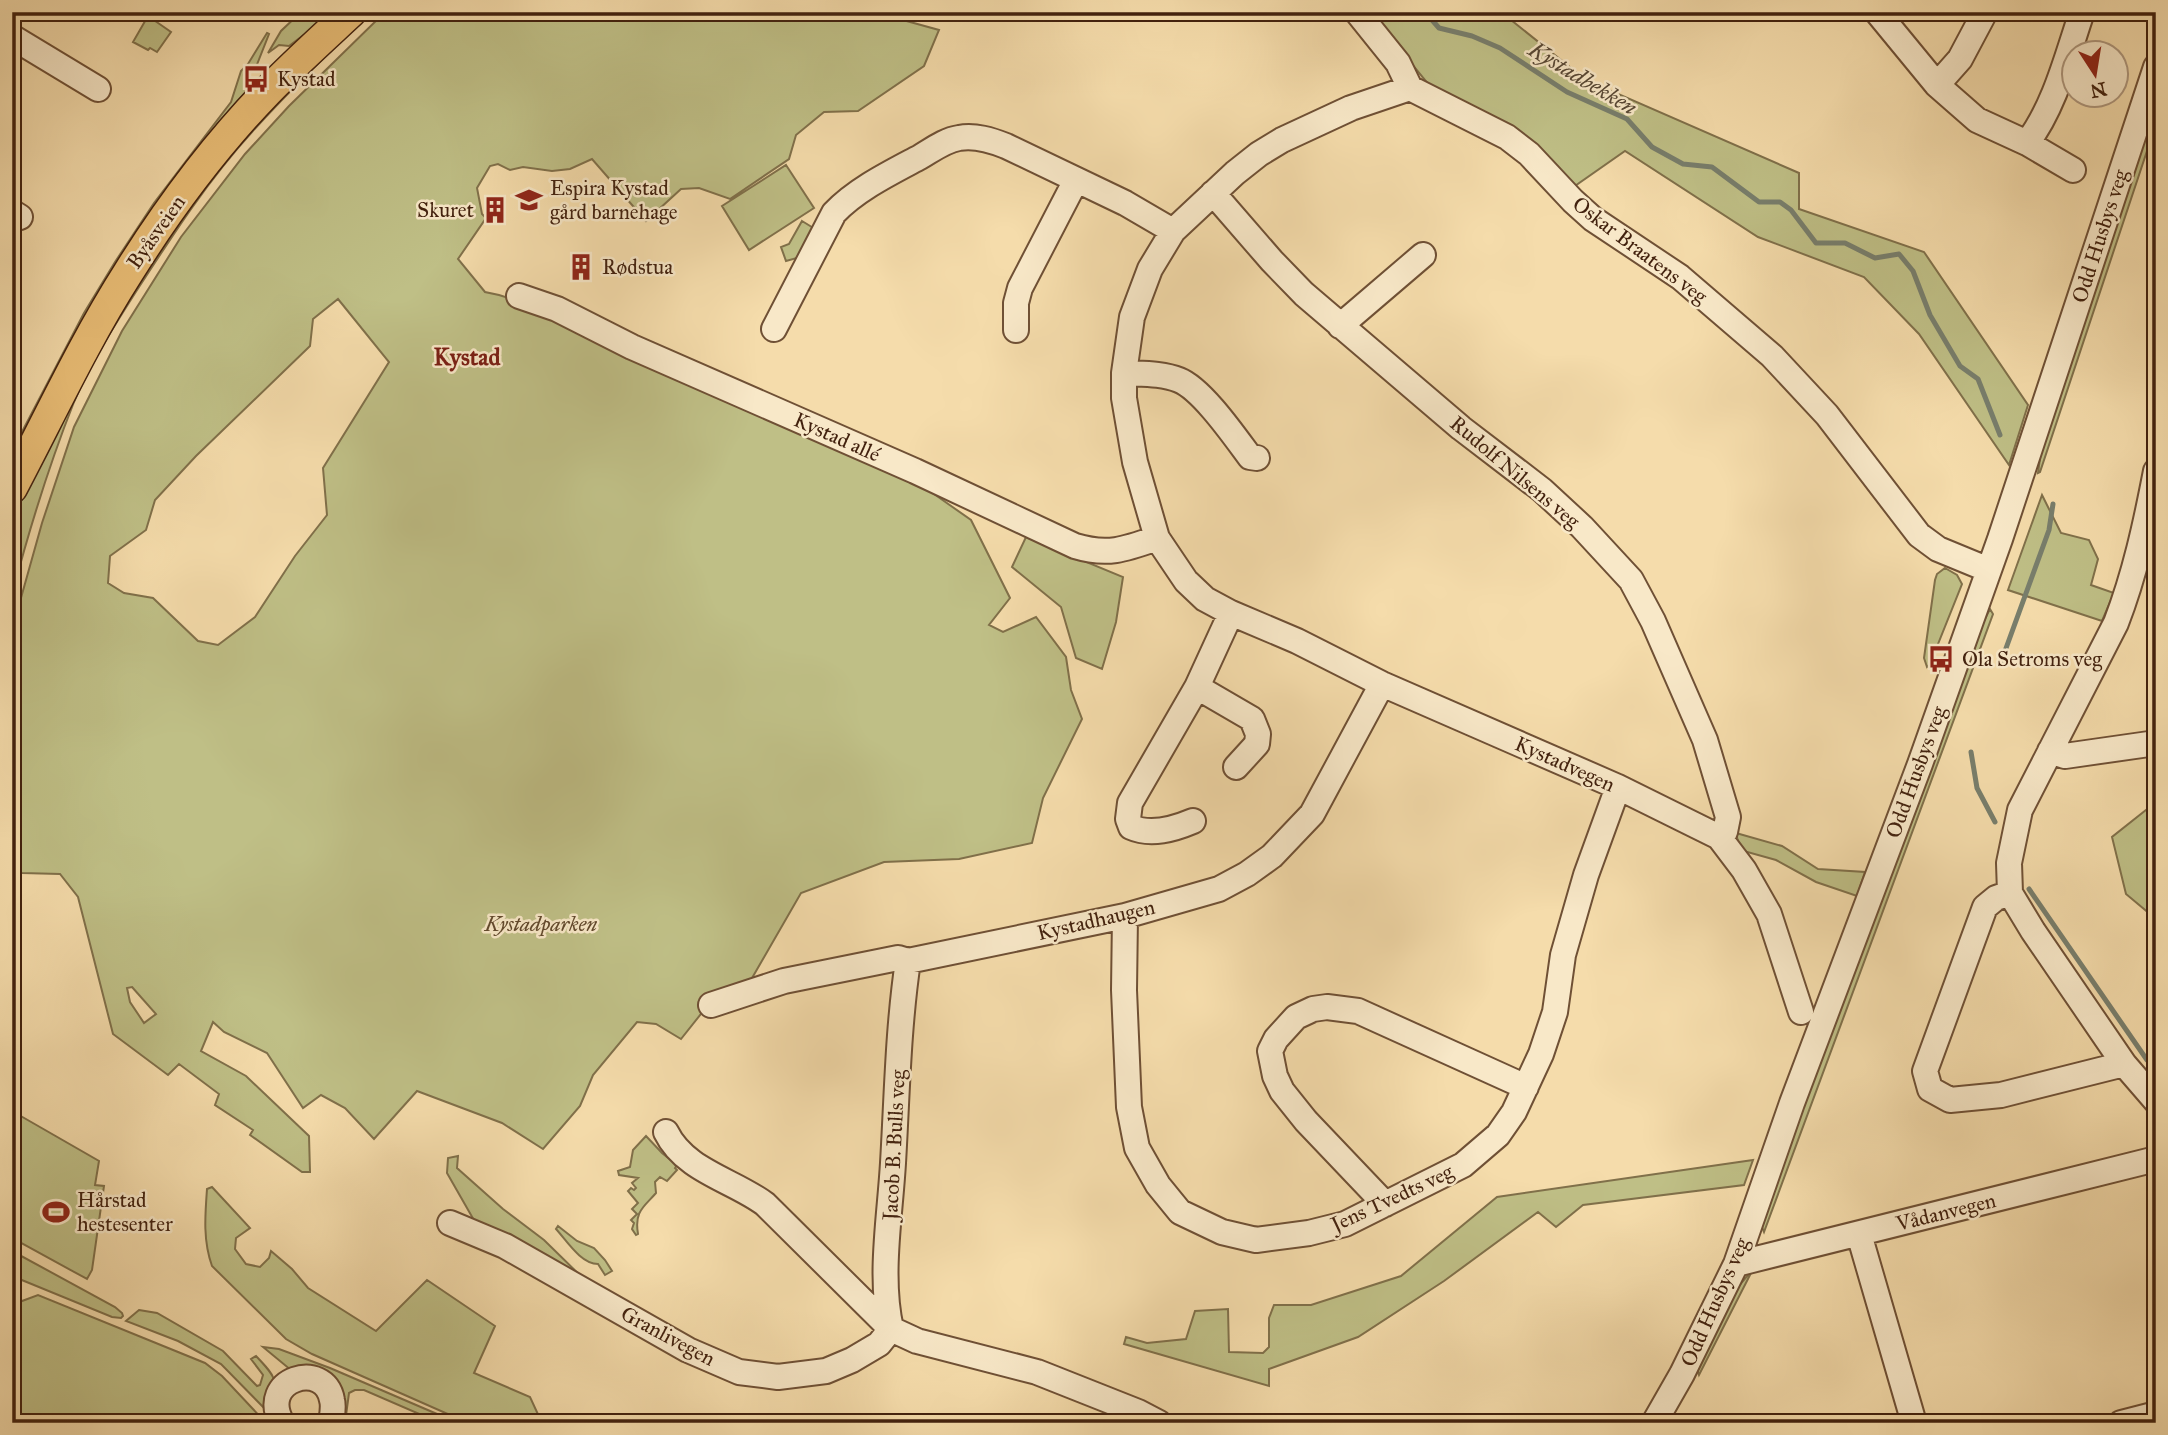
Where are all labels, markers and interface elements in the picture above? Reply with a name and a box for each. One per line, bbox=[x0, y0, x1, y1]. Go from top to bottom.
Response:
water label: Kystadbekken bbox=[1523, 34, 1642, 121]
north arrow bbox=[2060, 38, 2130, 108]
bus stop icon: Kystad bbox=[241, 64, 271, 94]
place label: Kystad bbox=[277, 66, 336, 92]
text: N bbox=[2088, 77, 2109, 103]
street label: Odd Husbys veg bbox=[2066, 166, 2134, 306]
place label: Espira Kystad gård barnehage bbox=[550, 175, 678, 225]
school or university icon: Espira Kystad gård barnehage bbox=[514, 185, 544, 215]
street label: Byåsveien bbox=[121, 190, 191, 274]
street label: Oskar Braatens veg bbox=[1567, 191, 1713, 309]
building icon: Skuret bbox=[480, 195, 510, 225]
place label: Skuret bbox=[417, 197, 475, 223]
building icon: Rødstua bbox=[566, 252, 596, 282]
place label: Rødstua bbox=[602, 254, 673, 280]
district label: Kystad bbox=[434, 342, 501, 372]
street label: Kystad allé bbox=[790, 406, 885, 468]
street label: Rudolf Nilsens veg bbox=[1445, 410, 1585, 534]
bus stop icon: Ola Setroms veg bbox=[1926, 644, 1956, 674]
place label: Ola Setroms veg bbox=[1962, 646, 2102, 672]
street label: Odd Husbys veg bbox=[1880, 702, 1952, 842]
street label: Kystadvegen bbox=[1511, 730, 1619, 798]
street label: Kystadhaugen bbox=[1035, 894, 1157, 946]
park label: Kystadparken bbox=[484, 911, 597, 937]
street label: Jacob B. Bulls veg bbox=[877, 1069, 911, 1223]
street label: Jens Tvedts veg bbox=[1325, 1158, 1457, 1238]
place label: Hårstad hestesenter bbox=[77, 1187, 173, 1237]
street label: Vådanvegen bbox=[1892, 1187, 1999, 1237]
sports icon: Hårstad hestesenter bbox=[41, 1197, 71, 1227]
street label: Odd Husbys veg bbox=[1675, 1233, 1755, 1371]
street label: Granlivegen bbox=[616, 1300, 720, 1372]

